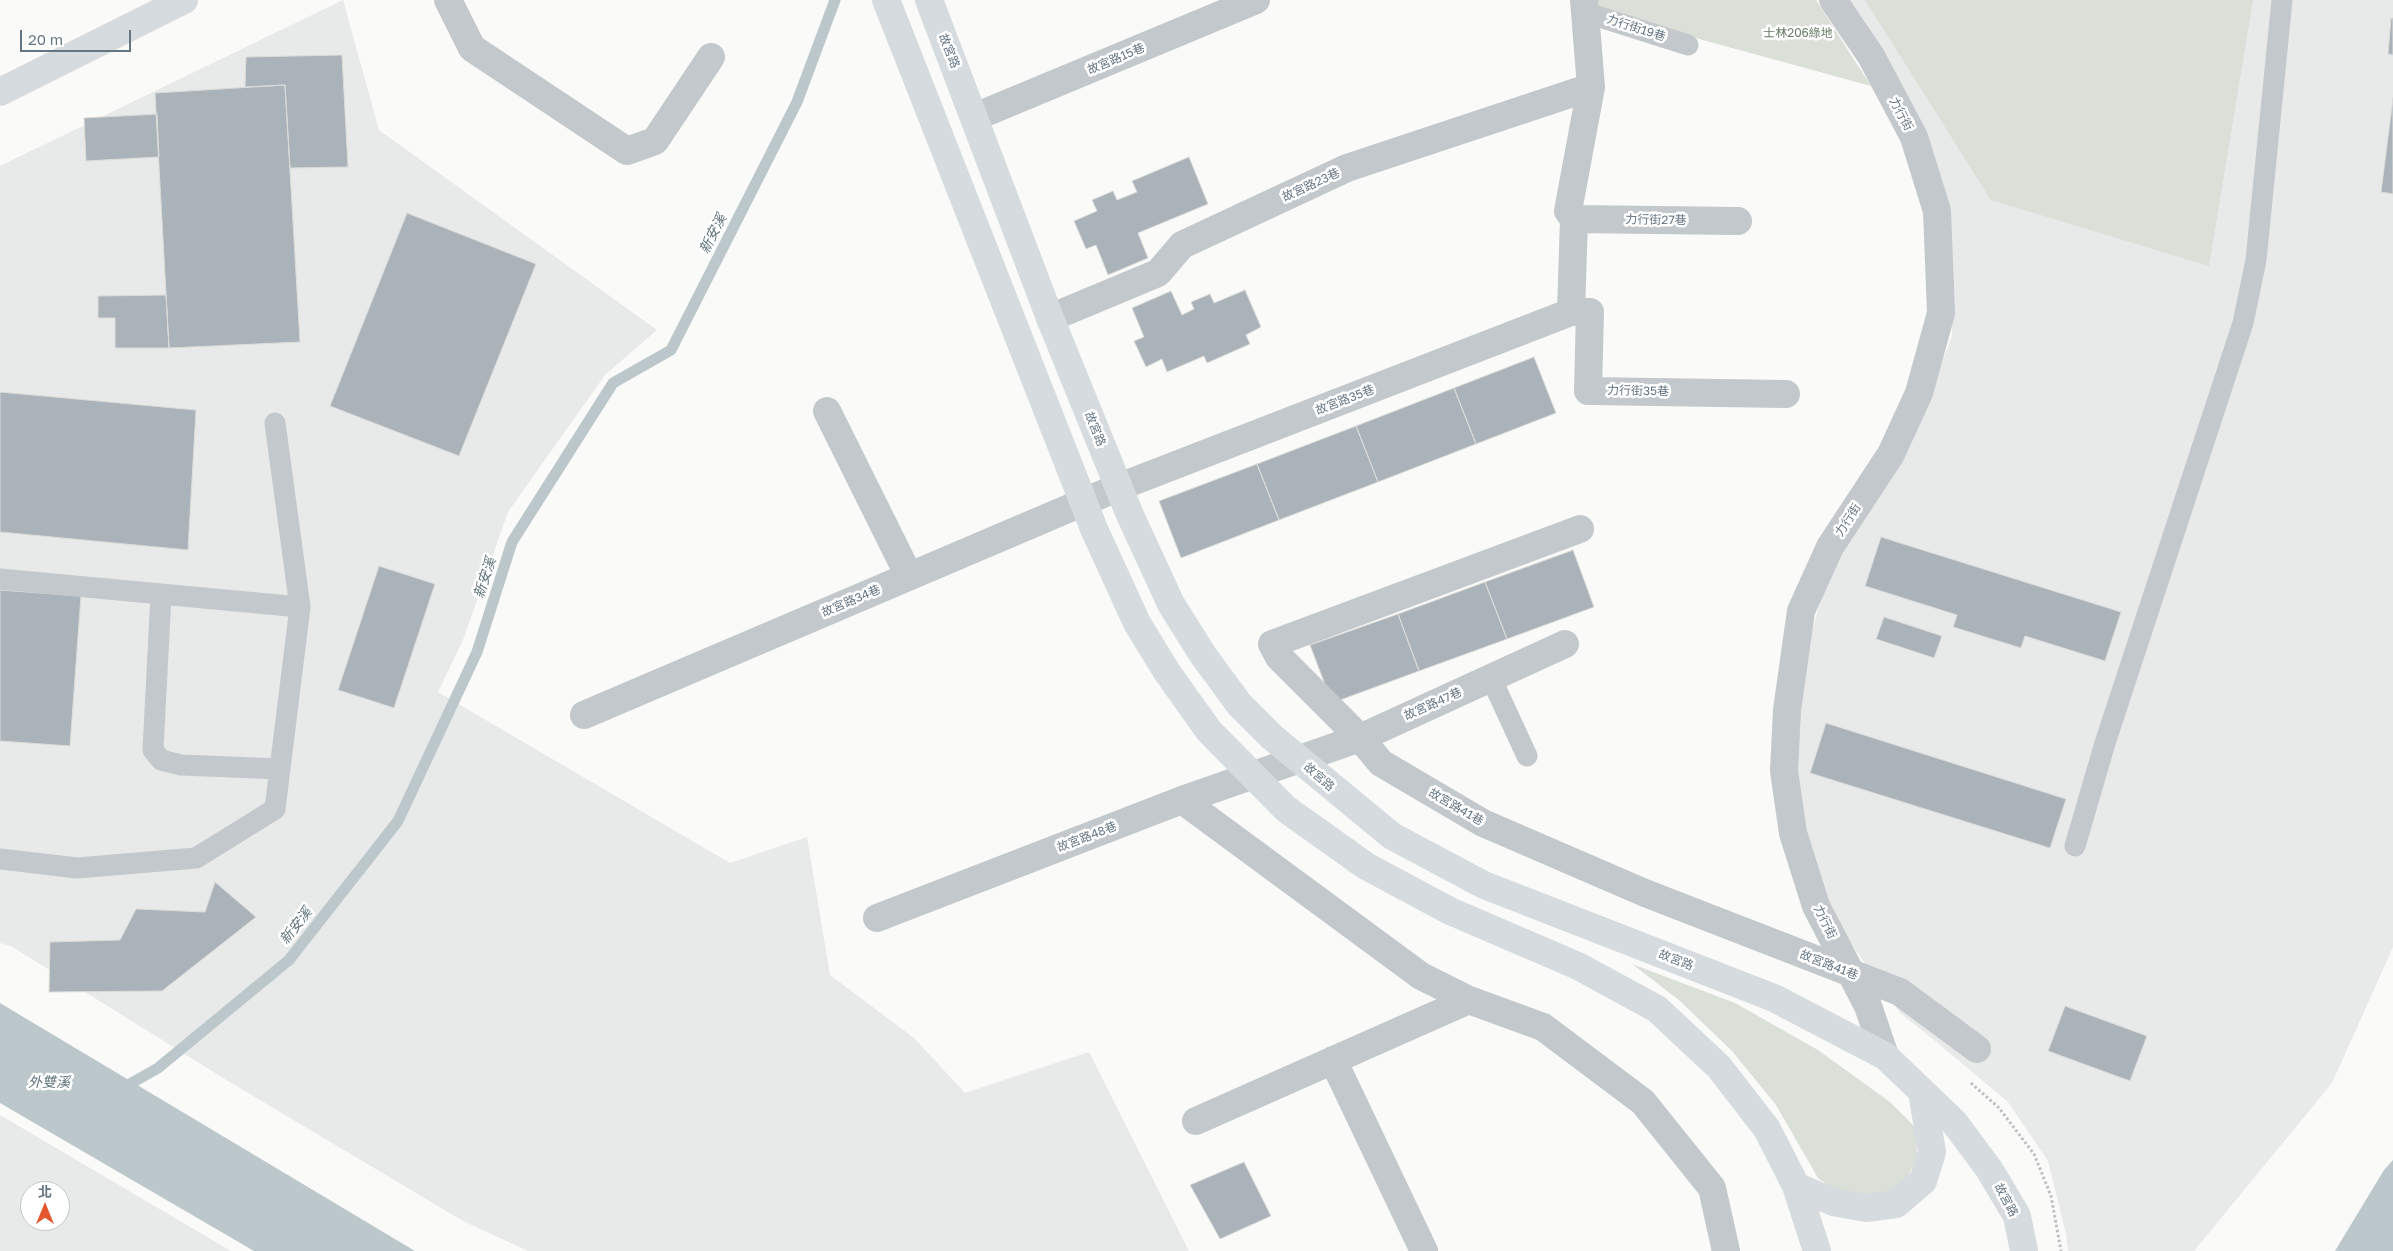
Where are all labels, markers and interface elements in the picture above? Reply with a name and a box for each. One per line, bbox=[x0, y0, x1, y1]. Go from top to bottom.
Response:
street label: 力行街19巷 bbox=[1605, 12, 1667, 44]
scale bar bbox=[22, 20, 134, 52]
park label: 士林206綠地 bbox=[1763, 26, 1833, 40]
text: 20 m bbox=[28, 30, 63, 48]
street label: 故宮路 bbox=[936, 32, 962, 70]
street label: 故宮路15巷 bbox=[1085, 40, 1147, 78]
street label: 力行街 bbox=[1886, 95, 1916, 133]
street label: 故宮路23巷 bbox=[1280, 165, 1342, 205]
water label: 新安溪 bbox=[696, 211, 730, 257]
street label: 力行街27巷 bbox=[1625, 212, 1687, 228]
street label: 故宮路35巷 bbox=[1313, 382, 1377, 418]
street label: 力行街35巷 bbox=[1607, 383, 1669, 399]
street label: 故宮路 bbox=[1082, 410, 1108, 448]
street label: 力行街 bbox=[1832, 501, 1864, 539]
water label: 新安溪 bbox=[471, 555, 499, 601]
street label: 故宮路34巷 bbox=[819, 582, 883, 620]
street label: 故宮路47巷 bbox=[1402, 685, 1464, 723]
street label: 故宮路 bbox=[1301, 760, 1337, 794]
street label: 故宮路41巷 bbox=[1426, 785, 1486, 829]
street label: 故宮路48巷 bbox=[1055, 819, 1119, 855]
street label: 力行街 bbox=[1811, 903, 1839, 941]
water label: 新安溪 bbox=[276, 904, 316, 948]
street label: 故宮路 bbox=[1657, 947, 1695, 973]
street label: 故宮路41巷 bbox=[1798, 947, 1860, 983]
water label: 外雙溪 bbox=[28, 1075, 70, 1091]
north arrow bbox=[20, 1181, 70, 1231]
street label: 故宮路 bbox=[1991, 1181, 2021, 1219]
text: 北 bbox=[38, 1183, 52, 1200]

